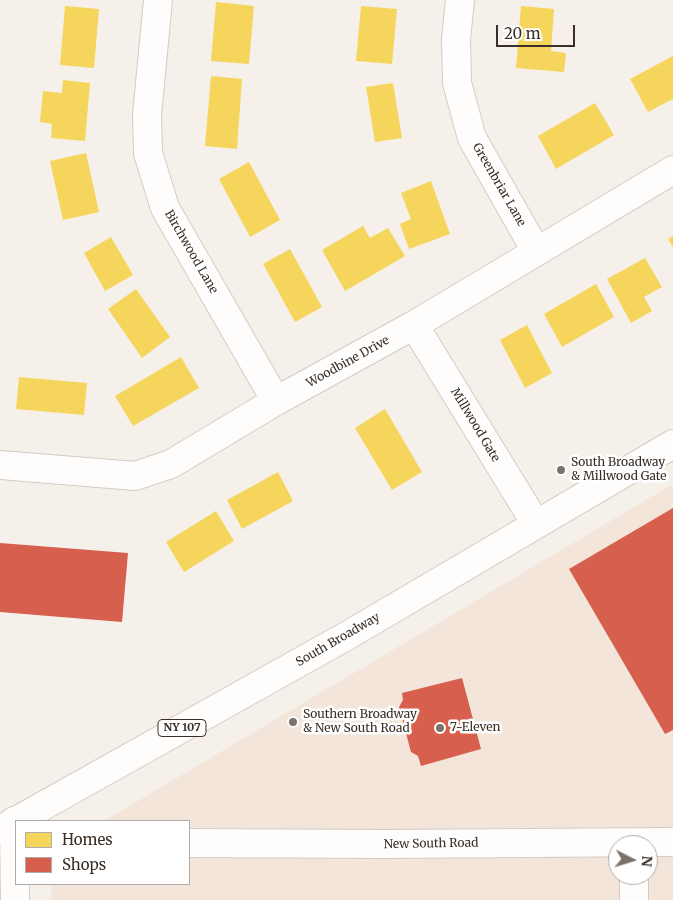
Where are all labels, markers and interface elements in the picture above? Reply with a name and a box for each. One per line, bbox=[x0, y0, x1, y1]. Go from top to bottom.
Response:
scale bar bbox=[498, 15, 577, 47]
text: 20 m bbox=[504, 24, 541, 43]
street label: Greenbriar Lane bbox=[469, 141, 529, 229]
street label: Birchwood Lane bbox=[161, 208, 221, 296]
street label: Woodbine Drive bbox=[304, 333, 392, 391]
street label: Millwood Gate bbox=[447, 385, 503, 465]
place label: South Broadway & Millwood Gate bbox=[571, 456, 667, 484]
marker: South Broadway & Millwood Gate bbox=[555, 464, 567, 476]
street label: South Broadway bbox=[294, 610, 382, 670]
place label: Southern Broadway & New South Road bbox=[303, 708, 417, 736]
marker: Southern Broadway & New South Road bbox=[287, 716, 299, 728]
road number: NY 107 bbox=[158, 720, 206, 736]
place label: 7-Eleven bbox=[450, 721, 500, 735]
marker: 7-Eleven bbox=[434, 722, 446, 734]
legend bbox=[15, 820, 190, 885]
text: Homes bbox=[62, 830, 113, 849]
north arrow bbox=[608, 835, 658, 885]
street label: New South Road bbox=[384, 836, 478, 852]
text: Shops bbox=[62, 855, 106, 874]
text: N bbox=[637, 855, 656, 868]

